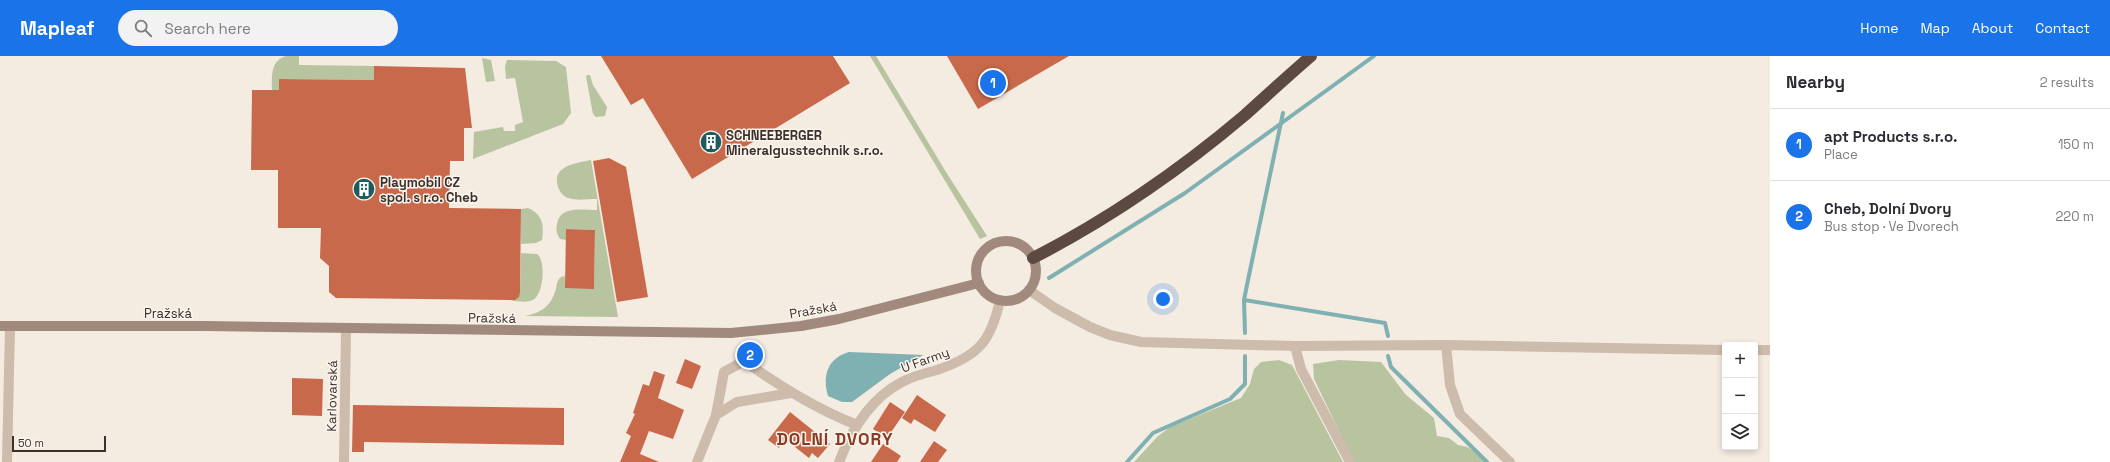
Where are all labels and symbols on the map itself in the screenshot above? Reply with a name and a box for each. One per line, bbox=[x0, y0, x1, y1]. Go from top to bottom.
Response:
pin: 1 bbox=[980, 68, 1006, 98]
place label: SCHNEEBERGER Mineralgusstechnik s.r.o. bbox=[726, 127, 884, 159]
building icon: SCHNEEBERGER Mineralgusstechnik s.r.o. bbox=[698, 129, 724, 155]
place label: Playmobil CZ spol. s r.o. Cheb bbox=[380, 174, 478, 206]
building icon: Playmobil CZ spol. s r.o. Cheb bbox=[351, 176, 377, 202]
your location bbox=[1153, 289, 1173, 309]
street label: Pražská bbox=[788, 297, 839, 323]
street label: Pražská bbox=[144, 305, 192, 322]
street label: Pražská bbox=[468, 309, 517, 327]
pin: 2 bbox=[737, 340, 763, 370]
street label: U Farmy bbox=[898, 343, 952, 377]
street label: Karlovarská bbox=[323, 360, 341, 432]
district label: DOLNÍ DVORY bbox=[776, 428, 894, 450]
scale bar bbox=[12, 434, 106, 453]

